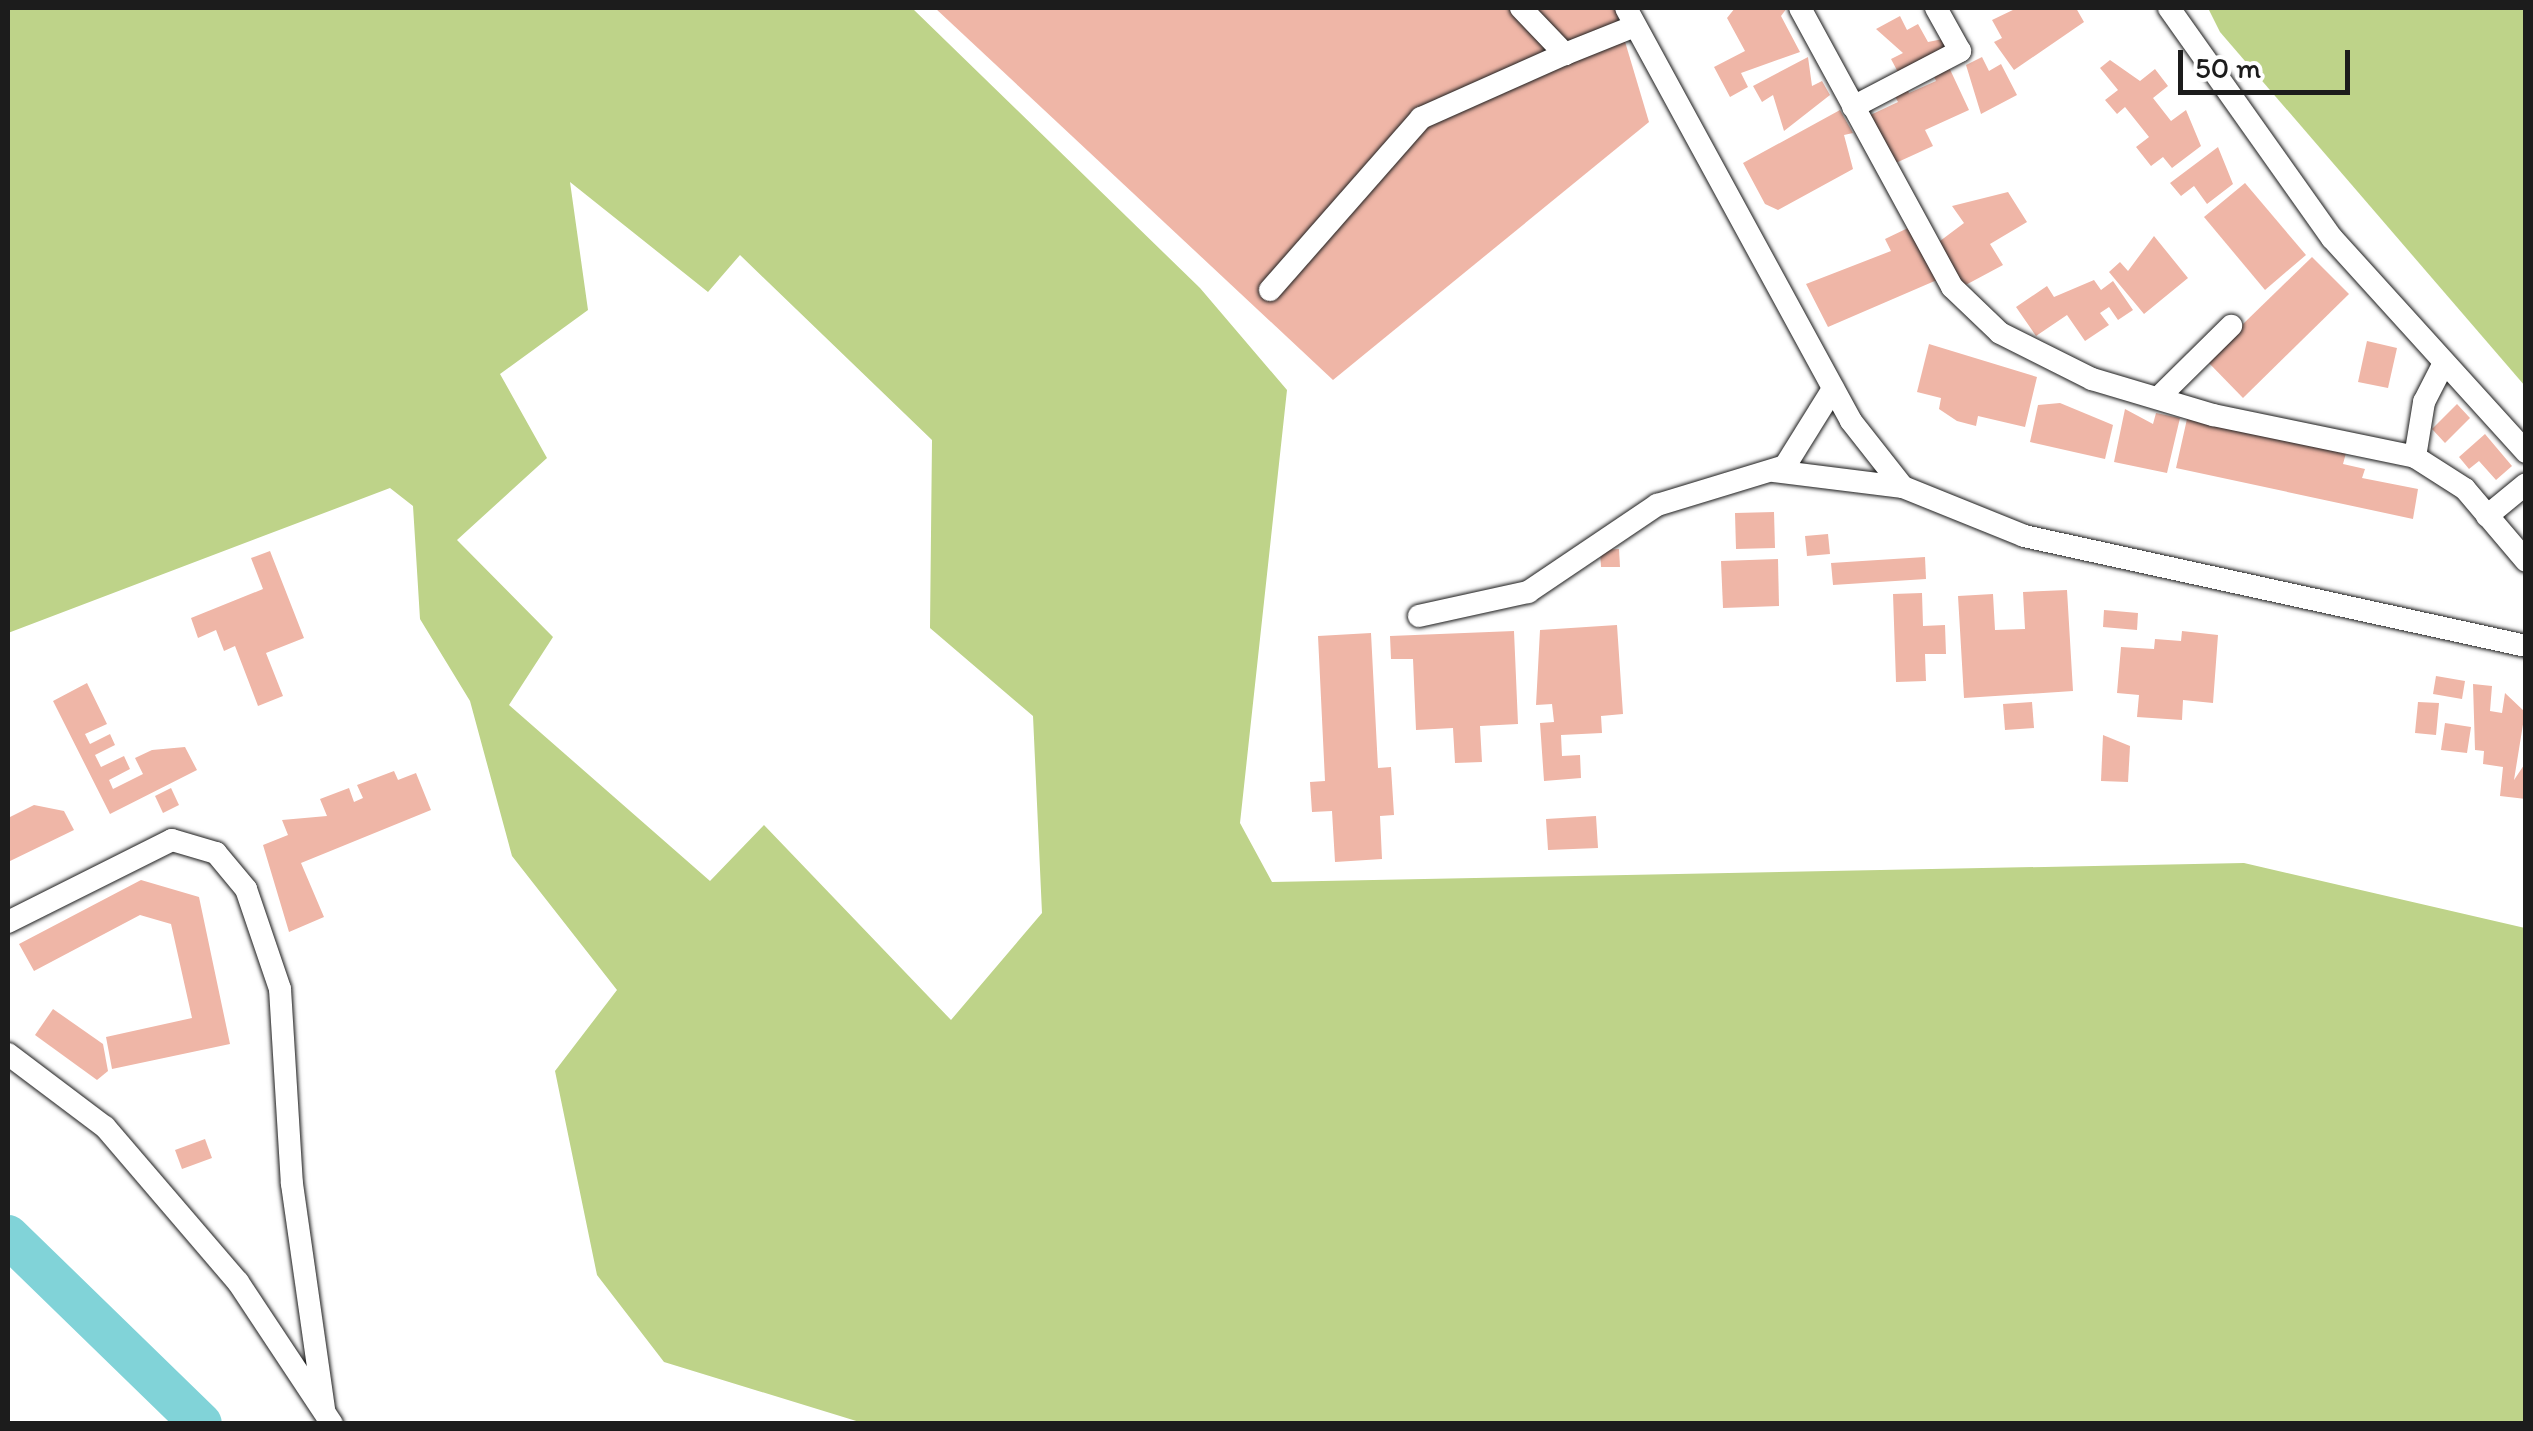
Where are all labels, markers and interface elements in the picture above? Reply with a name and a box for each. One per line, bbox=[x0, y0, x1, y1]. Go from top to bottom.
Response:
scale bar bbox=[2183, 30, 2356, 92]
text: 50 m bbox=[2195, 49, 2261, 86]

